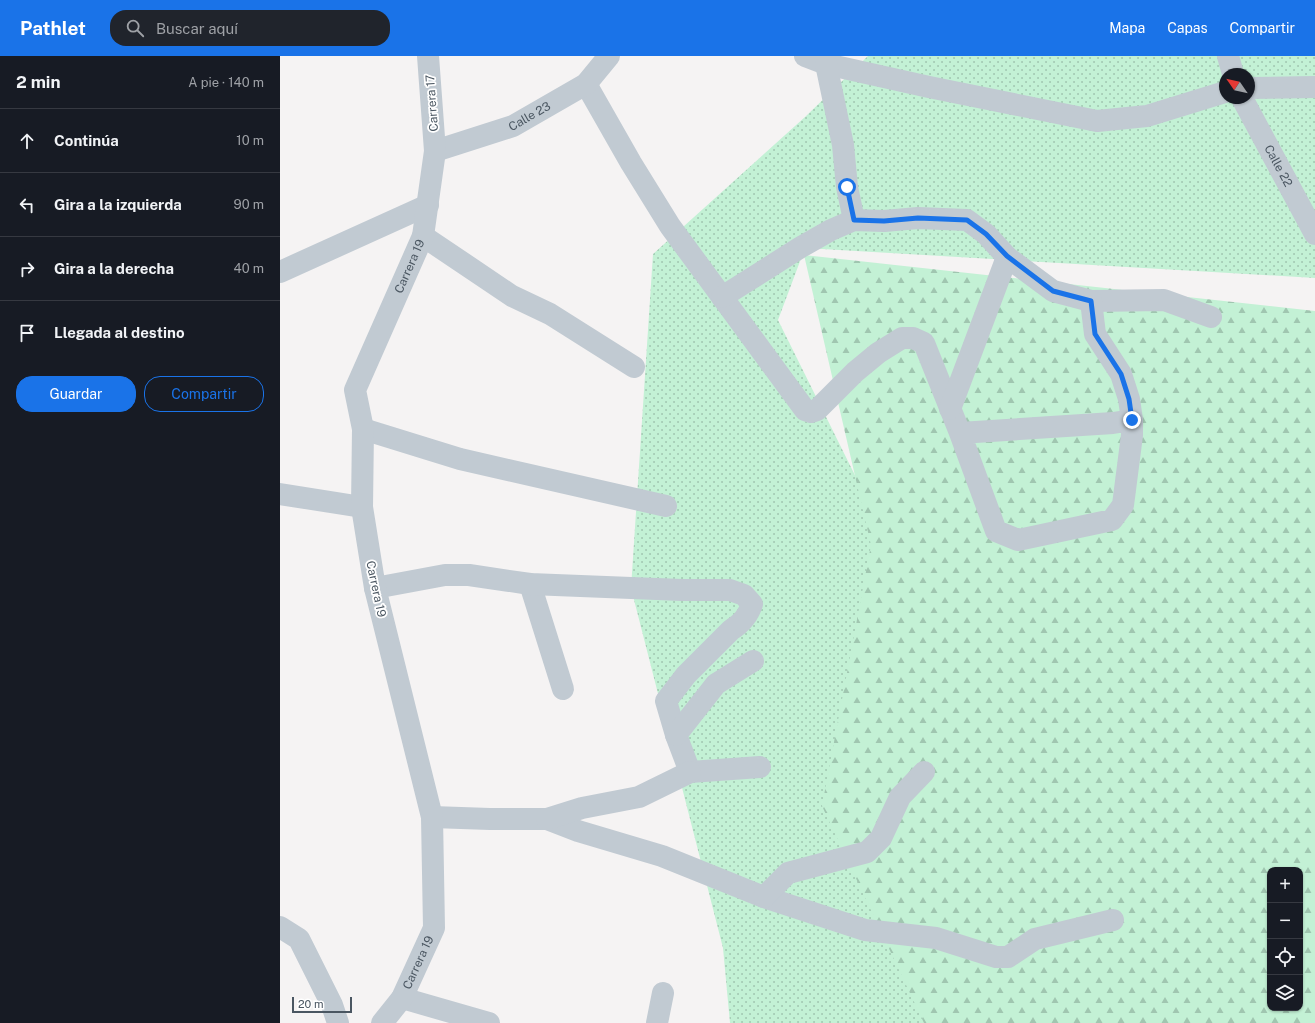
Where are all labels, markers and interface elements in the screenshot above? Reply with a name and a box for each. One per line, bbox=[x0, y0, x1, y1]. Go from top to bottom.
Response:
search box bbox=[110, 10, 390, 46]
text: Pathlet bbox=[20, 17, 86, 39]
icon: search bbox=[124, 17, 146, 39]
text: Buscar aquí bbox=[156, 20, 238, 37]
text: Mapa bbox=[1109, 20, 1145, 36]
text: Capas bbox=[1167, 20, 1208, 36]
text: Compartir bbox=[1230, 20, 1295, 36]
north arrow bbox=[1219, 68, 1255, 104]
text: 2 min bbox=[16, 72, 61, 92]
street label: Carrera 17 bbox=[423, 74, 441, 132]
text: A pie · 140 m bbox=[188, 75, 264, 90]
street label: Calle 23 bbox=[506, 99, 553, 134]
icon: ahead bbox=[16, 130, 38, 152]
text: Continúa bbox=[54, 132, 119, 149]
text: 10 m bbox=[236, 133, 264, 148]
street label: Calle 22 bbox=[1261, 142, 1295, 189]
route start bbox=[838, 178, 856, 196]
icon: left bbox=[16, 194, 38, 216]
text: Gira a la izquierda bbox=[54, 196, 182, 213]
text: 90 m bbox=[234, 197, 264, 212]
street label: Carrera 19 bbox=[392, 237, 428, 295]
icon: right bbox=[16, 258, 38, 280]
text: Gira a la derecha bbox=[54, 260, 174, 277]
text: 40 m bbox=[233, 261, 264, 276]
icon: arrive bbox=[16, 322, 38, 344]
text: Llegada al destino bbox=[54, 324, 185, 341]
button: Guardar bbox=[16, 376, 136, 412]
button: Compartir bbox=[144, 376, 264, 412]
route end bbox=[1123, 411, 1141, 429]
street label: Carrera 19 bbox=[363, 560, 389, 618]
map controls bbox=[1267, 867, 1303, 1011]
button: + bbox=[1267, 867, 1303, 903]
button: − bbox=[1267, 903, 1303, 939]
street label: Carrera 19 bbox=[400, 934, 437, 992]
button: locate bbox=[1267, 939, 1303, 975]
button: layers bbox=[1267, 975, 1303, 1011]
scale bar bbox=[292, 995, 352, 1014]
text: 20 m bbox=[298, 998, 323, 1010]

